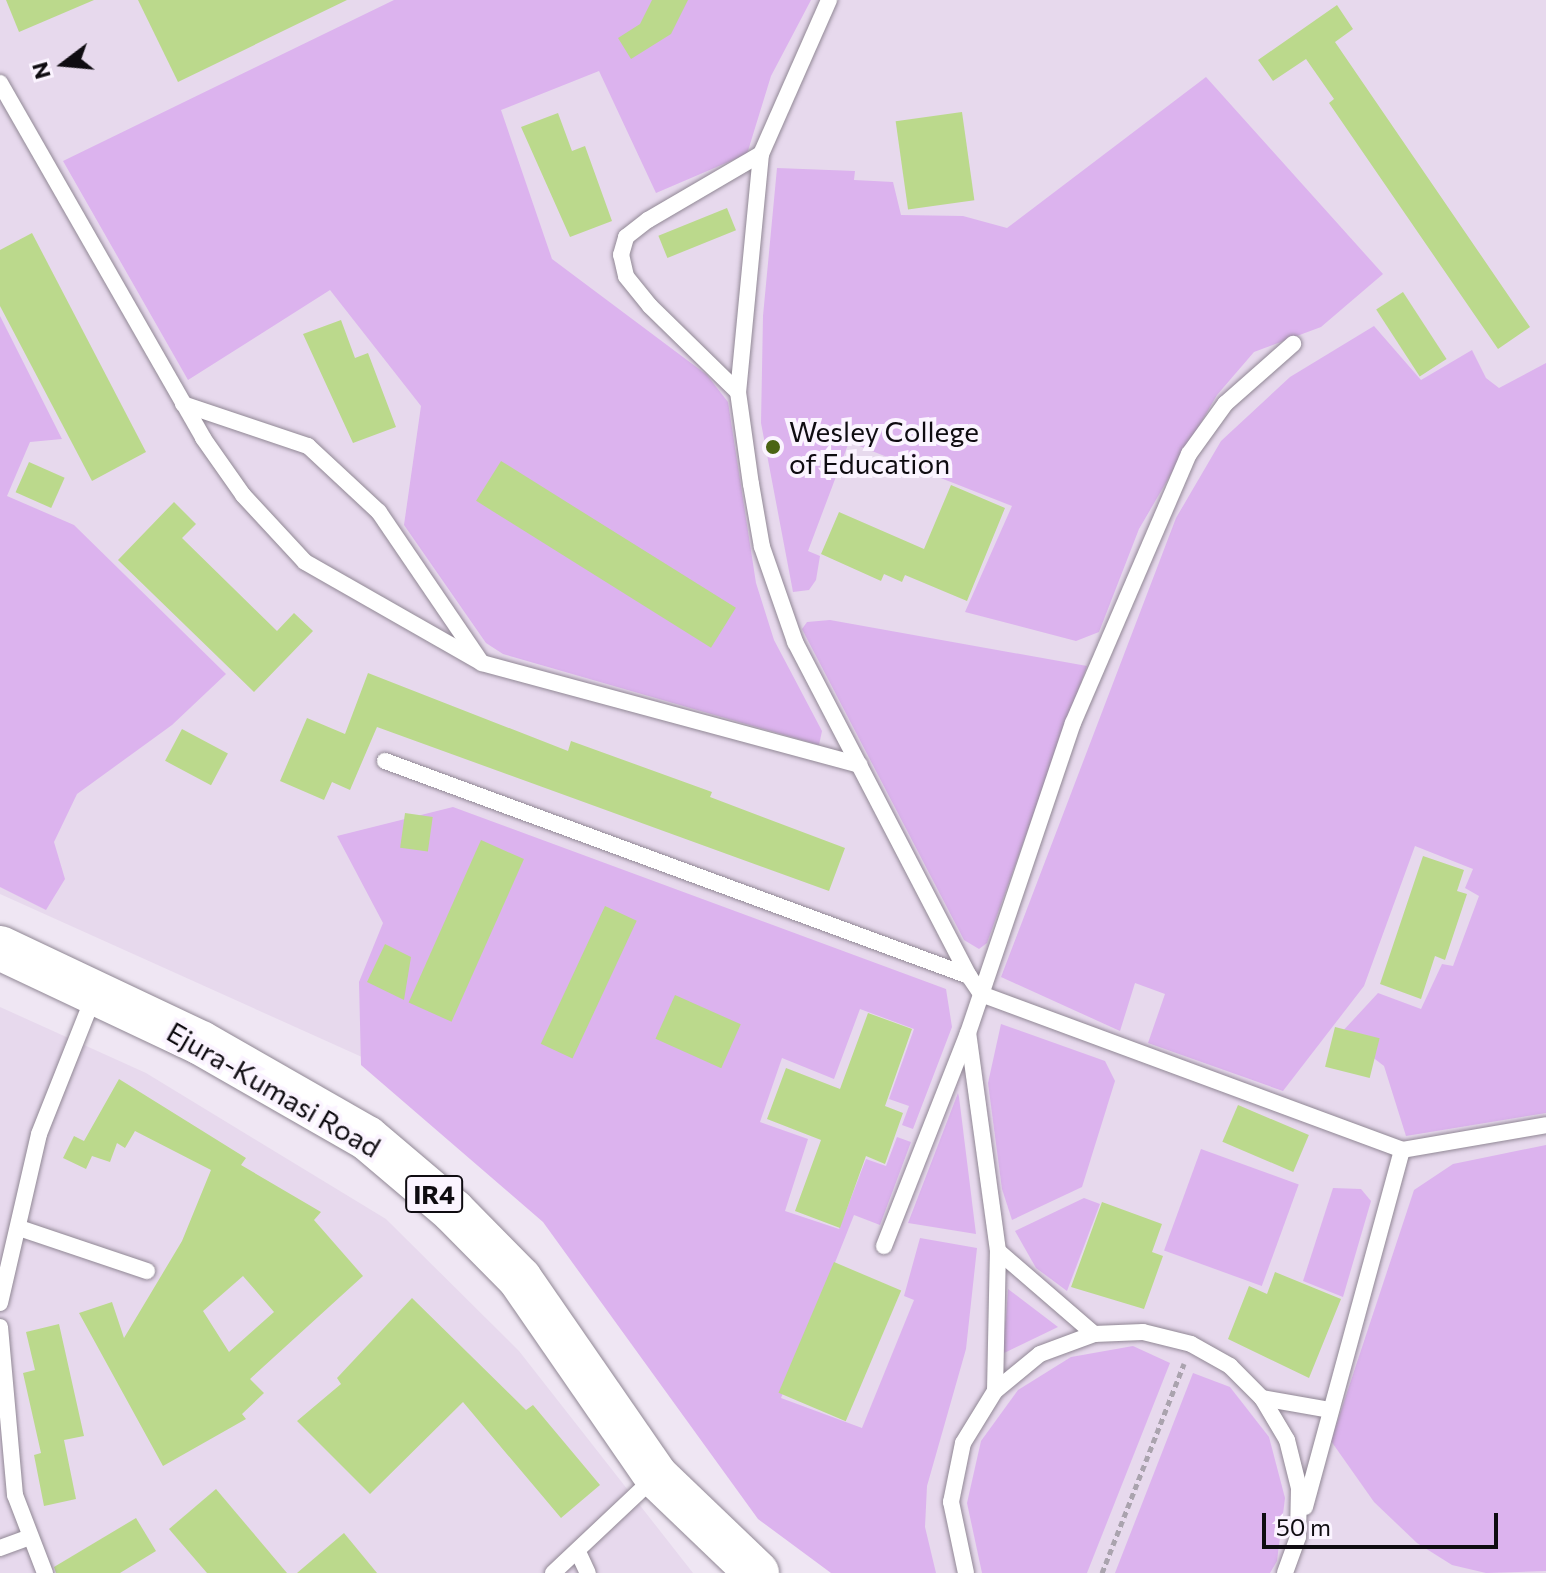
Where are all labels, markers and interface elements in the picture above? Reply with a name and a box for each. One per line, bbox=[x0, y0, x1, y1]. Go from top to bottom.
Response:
north arrow bbox=[24, 24, 104, 104]
text: N bbox=[25, 59, 56, 82]
place label: Wesley College of Education bbox=[789, 414, 979, 480]
marker: Wesley College of Education bbox=[764, 438, 782, 456]
street label: Ejura-Kumasi Road bbox=[161, 1014, 387, 1164]
road number: IR4 bbox=[404, 1172, 464, 1216]
scale bar bbox=[1266, 1497, 1502, 1547]
text: 50 m bbox=[1276, 1512, 1331, 1541]

